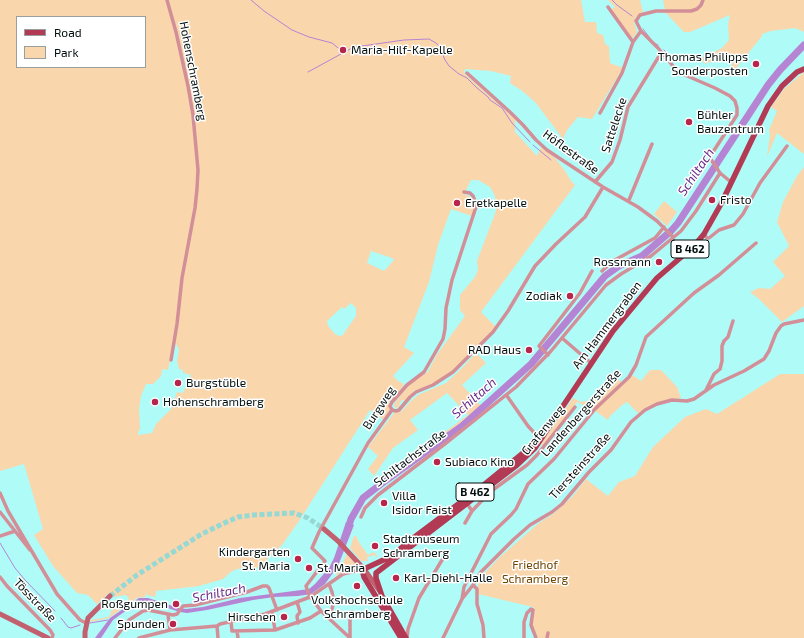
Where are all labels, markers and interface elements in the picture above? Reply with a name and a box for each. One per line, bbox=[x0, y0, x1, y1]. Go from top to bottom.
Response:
legend bbox=[16, 16, 146, 68]
street label: Hohenschramberg bbox=[176, 20, 210, 122]
text: Road bbox=[54, 25, 82, 39]
place label: Maria-Hilf-Kapelle bbox=[351, 43, 453, 57]
text: Park bbox=[54, 45, 79, 59]
marker: Maria-Hilf-Kapelle bbox=[338, 45, 348, 55]
place label: Thomas Philipps Sonderposten bbox=[658, 50, 748, 78]
marker: Thomas Philipps Sonderposten bbox=[751, 59, 761, 69]
street label: Sattelecke bbox=[598, 96, 630, 154]
place label: Bühler Bauzentrum bbox=[697, 108, 764, 136]
marker: Bühler Bauzentrum bbox=[684, 117, 694, 127]
street label: Höflestraße bbox=[540, 127, 602, 177]
water label: Schiltach bbox=[674, 145, 718, 199]
place label: Fristo bbox=[720, 193, 752, 207]
marker: Fristo bbox=[707, 195, 717, 205]
place label: Eretkapelle bbox=[465, 196, 527, 210]
marker: Eretkapelle bbox=[452, 198, 462, 208]
road number: B 462 bbox=[671, 240, 709, 258]
place label: Rossmann bbox=[594, 255, 651, 269]
marker: Rossmann bbox=[654, 257, 664, 267]
street label: Am Hammergraben bbox=[569, 278, 645, 372]
place label: Zodiak bbox=[526, 289, 562, 303]
marker: Zodiak bbox=[565, 291, 575, 301]
place label: RAD Haus bbox=[468, 343, 521, 357]
marker: RAD Haus bbox=[524, 345, 534, 355]
street label: Landenbergerstraße bbox=[538, 366, 624, 460]
water label: Schiltach bbox=[448, 374, 500, 422]
place label: Burgstüble bbox=[186, 376, 246, 390]
marker: Burgstüble bbox=[173, 378, 183, 388]
street label: Burgweg bbox=[360, 384, 398, 432]
place label: Hohenschramberg bbox=[163, 395, 264, 409]
marker: Hohenschramberg bbox=[150, 397, 160, 407]
street label: Grafenweg bbox=[519, 402, 567, 458]
street label: Schiltachstraße bbox=[371, 426, 449, 490]
street label: Tiersteinstraße bbox=[546, 430, 614, 502]
place label: Subiaco Kino bbox=[445, 455, 514, 469]
marker: Subiaco Kino bbox=[432, 457, 442, 467]
road number: B 462 bbox=[456, 483, 494, 501]
place label: Villa Isidor Faist bbox=[392, 489, 452, 517]
marker: Villa Isidor Faist bbox=[379, 498, 389, 508]
place label: Stadtmuseum Schramberg bbox=[383, 532, 460, 560]
marker: Stadtmuseum Schramberg bbox=[370, 541, 380, 551]
place label: Kindergarten St. Maria bbox=[219, 545, 290, 573]
marker: Kindergarten St. Maria bbox=[293, 554, 303, 564]
park label: Friedhof Schramberg bbox=[502, 558, 568, 586]
place label: St. Maria bbox=[317, 561, 365, 575]
marker: St. Maria bbox=[304, 563, 314, 573]
place label: Karl-Diehl-Halle bbox=[404, 571, 492, 585]
marker: Karl-Diehl-Halle bbox=[391, 573, 401, 583]
street label: Tösstraße bbox=[11, 575, 59, 625]
water label: Schiltach bbox=[191, 580, 247, 606]
marker: Volkshochschule Schramberg bbox=[352, 581, 362, 591]
place label: Volkshochschule Schramberg bbox=[311, 593, 403, 621]
place label: Roßgumpen bbox=[101, 597, 168, 611]
marker: Roßgumpen bbox=[171, 599, 181, 609]
place label: Hirschen bbox=[228, 610, 276, 624]
marker: Hirschen bbox=[279, 612, 289, 622]
place label: Spunden bbox=[117, 617, 165, 631]
marker: Spunden bbox=[168, 619, 178, 629]

